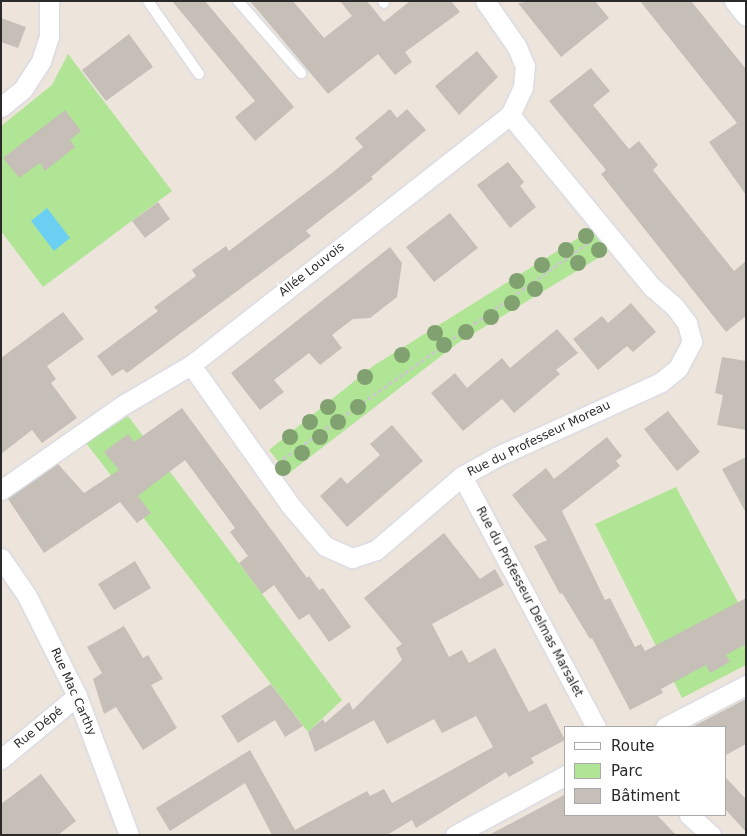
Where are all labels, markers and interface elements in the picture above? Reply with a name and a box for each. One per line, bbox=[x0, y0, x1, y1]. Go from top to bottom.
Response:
street label: Allée Louvois bbox=[276, 240, 348, 300]
street label: Rue du Professeur Moreau bbox=[465, 398, 613, 480]
street label: Rue du Professeur Delmas Marsalet bbox=[473, 504, 585, 700]
street label: Rue Mac Carthy bbox=[47, 646, 99, 738]
street label: Rue Dépé bbox=[12, 704, 66, 752]
legend bbox=[564, 726, 727, 816]
text: Route bbox=[611, 737, 655, 755]
text: Parc bbox=[611, 762, 643, 780]
text: Bâtiment bbox=[611, 787, 680, 805]

